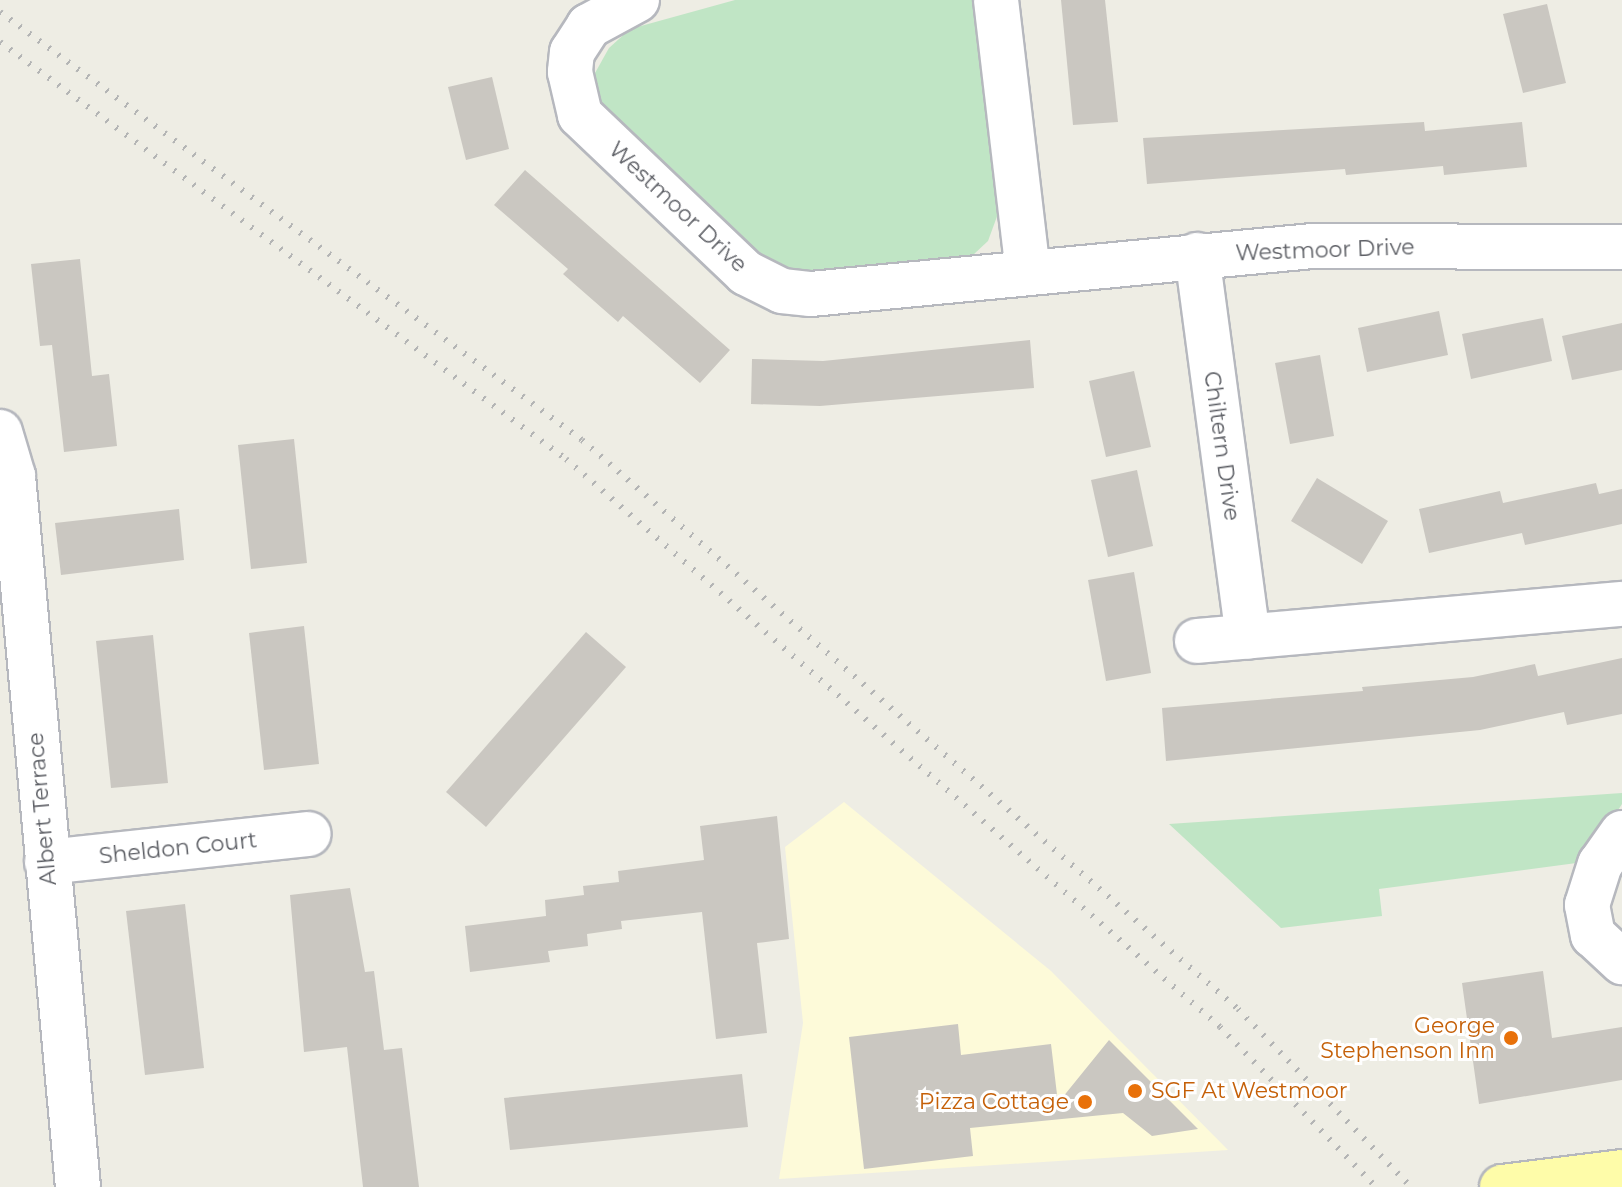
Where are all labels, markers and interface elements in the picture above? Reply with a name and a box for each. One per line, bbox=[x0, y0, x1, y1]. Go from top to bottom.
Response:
street label: Westmoor Drive bbox=[603, 136, 753, 278]
street label: Westmoor Drive bbox=[1235, 234, 1415, 266]
street label: Chiltern Drive bbox=[1198, 369, 1246, 523]
street label: Albert Terrace bbox=[22, 731, 62, 887]
street label: Sheldon Court bbox=[98, 827, 258, 869]
place label: George Stephenson Inn bbox=[1320, 1012, 1495, 1064]
marker: George Stephenson Inn bbox=[1502, 1029, 1520, 1047]
place label: SGF At Westmoor bbox=[1151, 1078, 1348, 1104]
marker: SGF At Westmoor bbox=[1126, 1082, 1144, 1100]
place label: Pizza Cottage bbox=[919, 1089, 1069, 1115]
marker: Pizza Cottage bbox=[1076, 1093, 1094, 1111]

